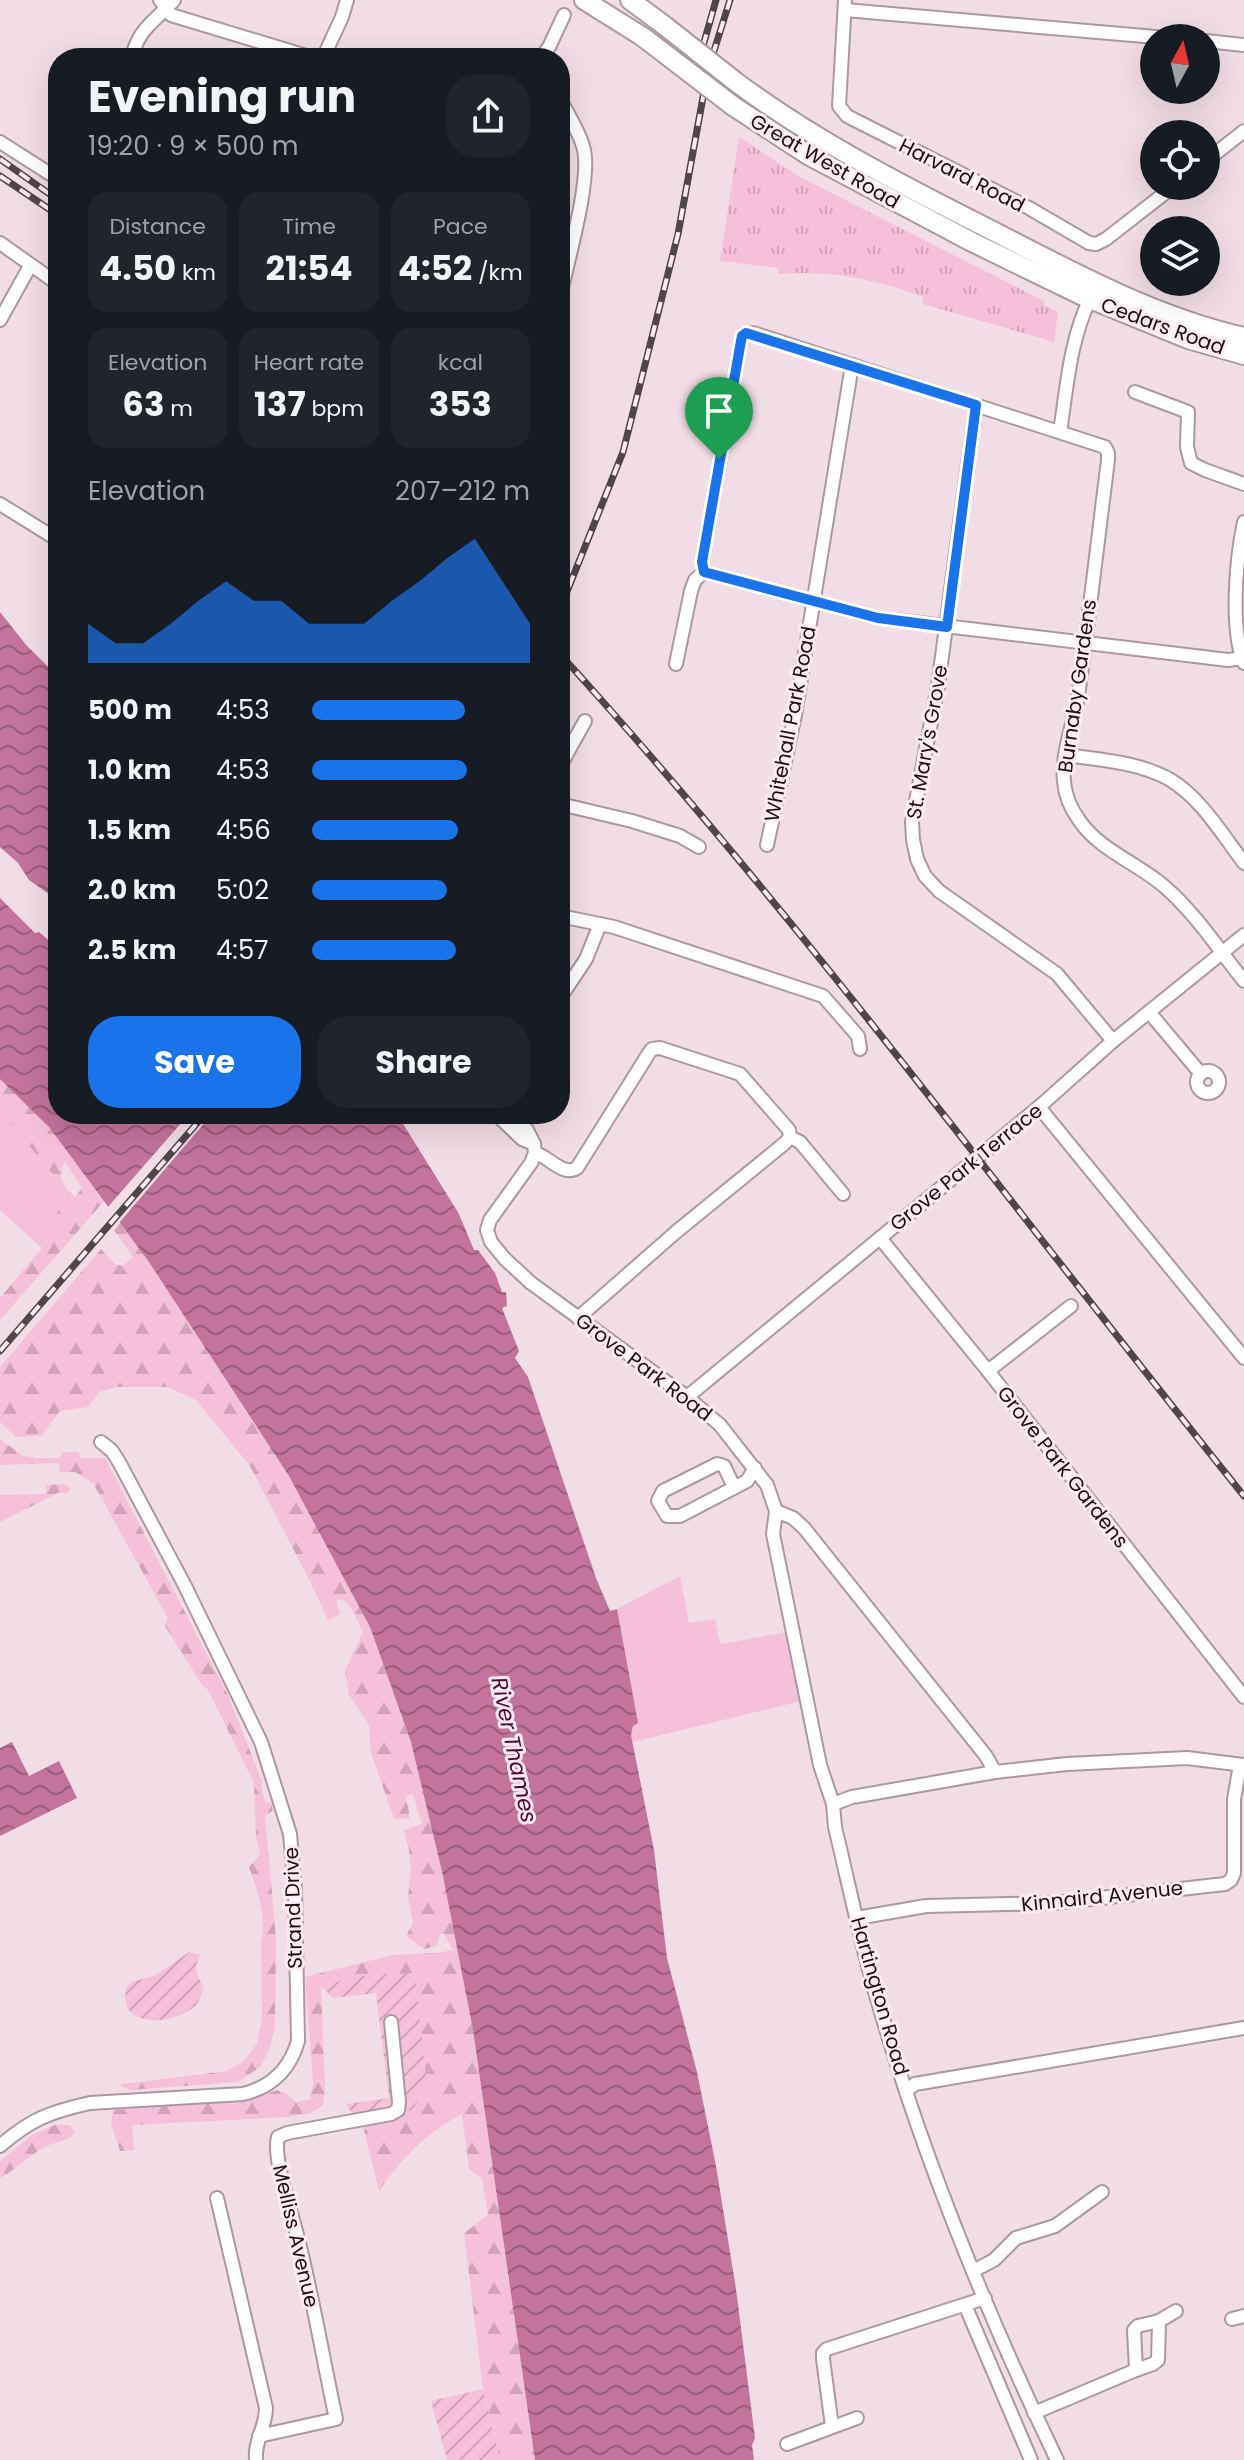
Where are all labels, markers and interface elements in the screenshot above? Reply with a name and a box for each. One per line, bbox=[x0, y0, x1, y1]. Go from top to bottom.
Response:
north arrow bbox=[1140, 24, 1220, 104]
map controls bbox=[1140, 24, 1220, 296]
text: Evening run bbox=[88, 66, 356, 127]
button: share bbox=[446, 74, 530, 158]
street label: Great West Road bbox=[745, 107, 905, 215]
button: locate bbox=[1140, 120, 1220, 200]
text: 19:20 · 9 × 500 m bbox=[88, 128, 299, 164]
street label: Harvard Road bbox=[894, 131, 1030, 219]
text: Distance bbox=[109, 211, 206, 242]
text: Time bbox=[282, 211, 336, 242]
text: Pace bbox=[433, 211, 488, 242]
button: layers bbox=[1140, 216, 1220, 296]
text: 4.50 bbox=[99, 244, 176, 292]
text: 21:54 bbox=[266, 244, 352, 292]
text: 4:52 bbox=[398, 244, 472, 292]
text: km bbox=[176, 257, 216, 288]
text: /km bbox=[472, 257, 523, 288]
street label: Cedars Road bbox=[1097, 291, 1229, 361]
text: Elevation bbox=[108, 347, 207, 378]
text: Heart rate bbox=[254, 347, 364, 378]
text: kcal bbox=[438, 347, 483, 378]
pin bbox=[685, 377, 753, 459]
text: 63 bbox=[122, 380, 165, 428]
text: 137 bbox=[254, 380, 306, 428]
text: 353 bbox=[429, 380, 492, 428]
icon: arrive bbox=[697, 389, 741, 433]
text: m bbox=[165, 393, 193, 424]
text: bpm bbox=[306, 393, 364, 424]
text: Elevation bbox=[88, 473, 205, 509]
text: 207–212 m bbox=[395, 473, 530, 509]
street label: Burnaby Gardens bbox=[1051, 598, 1103, 774]
street label: Whitehall Park Road bbox=[757, 624, 823, 824]
street label: St. Mary's Grove bbox=[900, 663, 954, 821]
text: 500 m bbox=[88, 692, 172, 728]
text: 4:53 bbox=[216, 692, 270, 728]
text: 1.0 km bbox=[88, 752, 171, 788]
text: 4:53 bbox=[216, 752, 270, 788]
text: 1.5 km bbox=[88, 812, 171, 848]
text: 4:56 bbox=[216, 812, 271, 848]
text: 2.0 km bbox=[88, 872, 176, 908]
text: 5:02 bbox=[216, 872, 269, 908]
text: 2.5 km bbox=[88, 932, 176, 968]
text: 4:57 bbox=[216, 932, 268, 968]
button: Save bbox=[88, 1016, 301, 1108]
button: Share bbox=[317, 1016, 530, 1108]
street label: Grove Park Terrace bbox=[884, 1097, 1048, 1237]
street label: Grove Park Road bbox=[570, 1306, 718, 1428]
street label: Grove Park Gardens bbox=[991, 1380, 1135, 1554]
water label: River Thames bbox=[483, 1674, 545, 1826]
street label: Strand Drive bbox=[277, 1847, 309, 1969]
street label: Kinnaird Avenue bbox=[1020, 1874, 1184, 1918]
street label: Hartington Road bbox=[844, 1914, 916, 2078]
street label: Melliss Avenue bbox=[266, 2162, 326, 2310]

